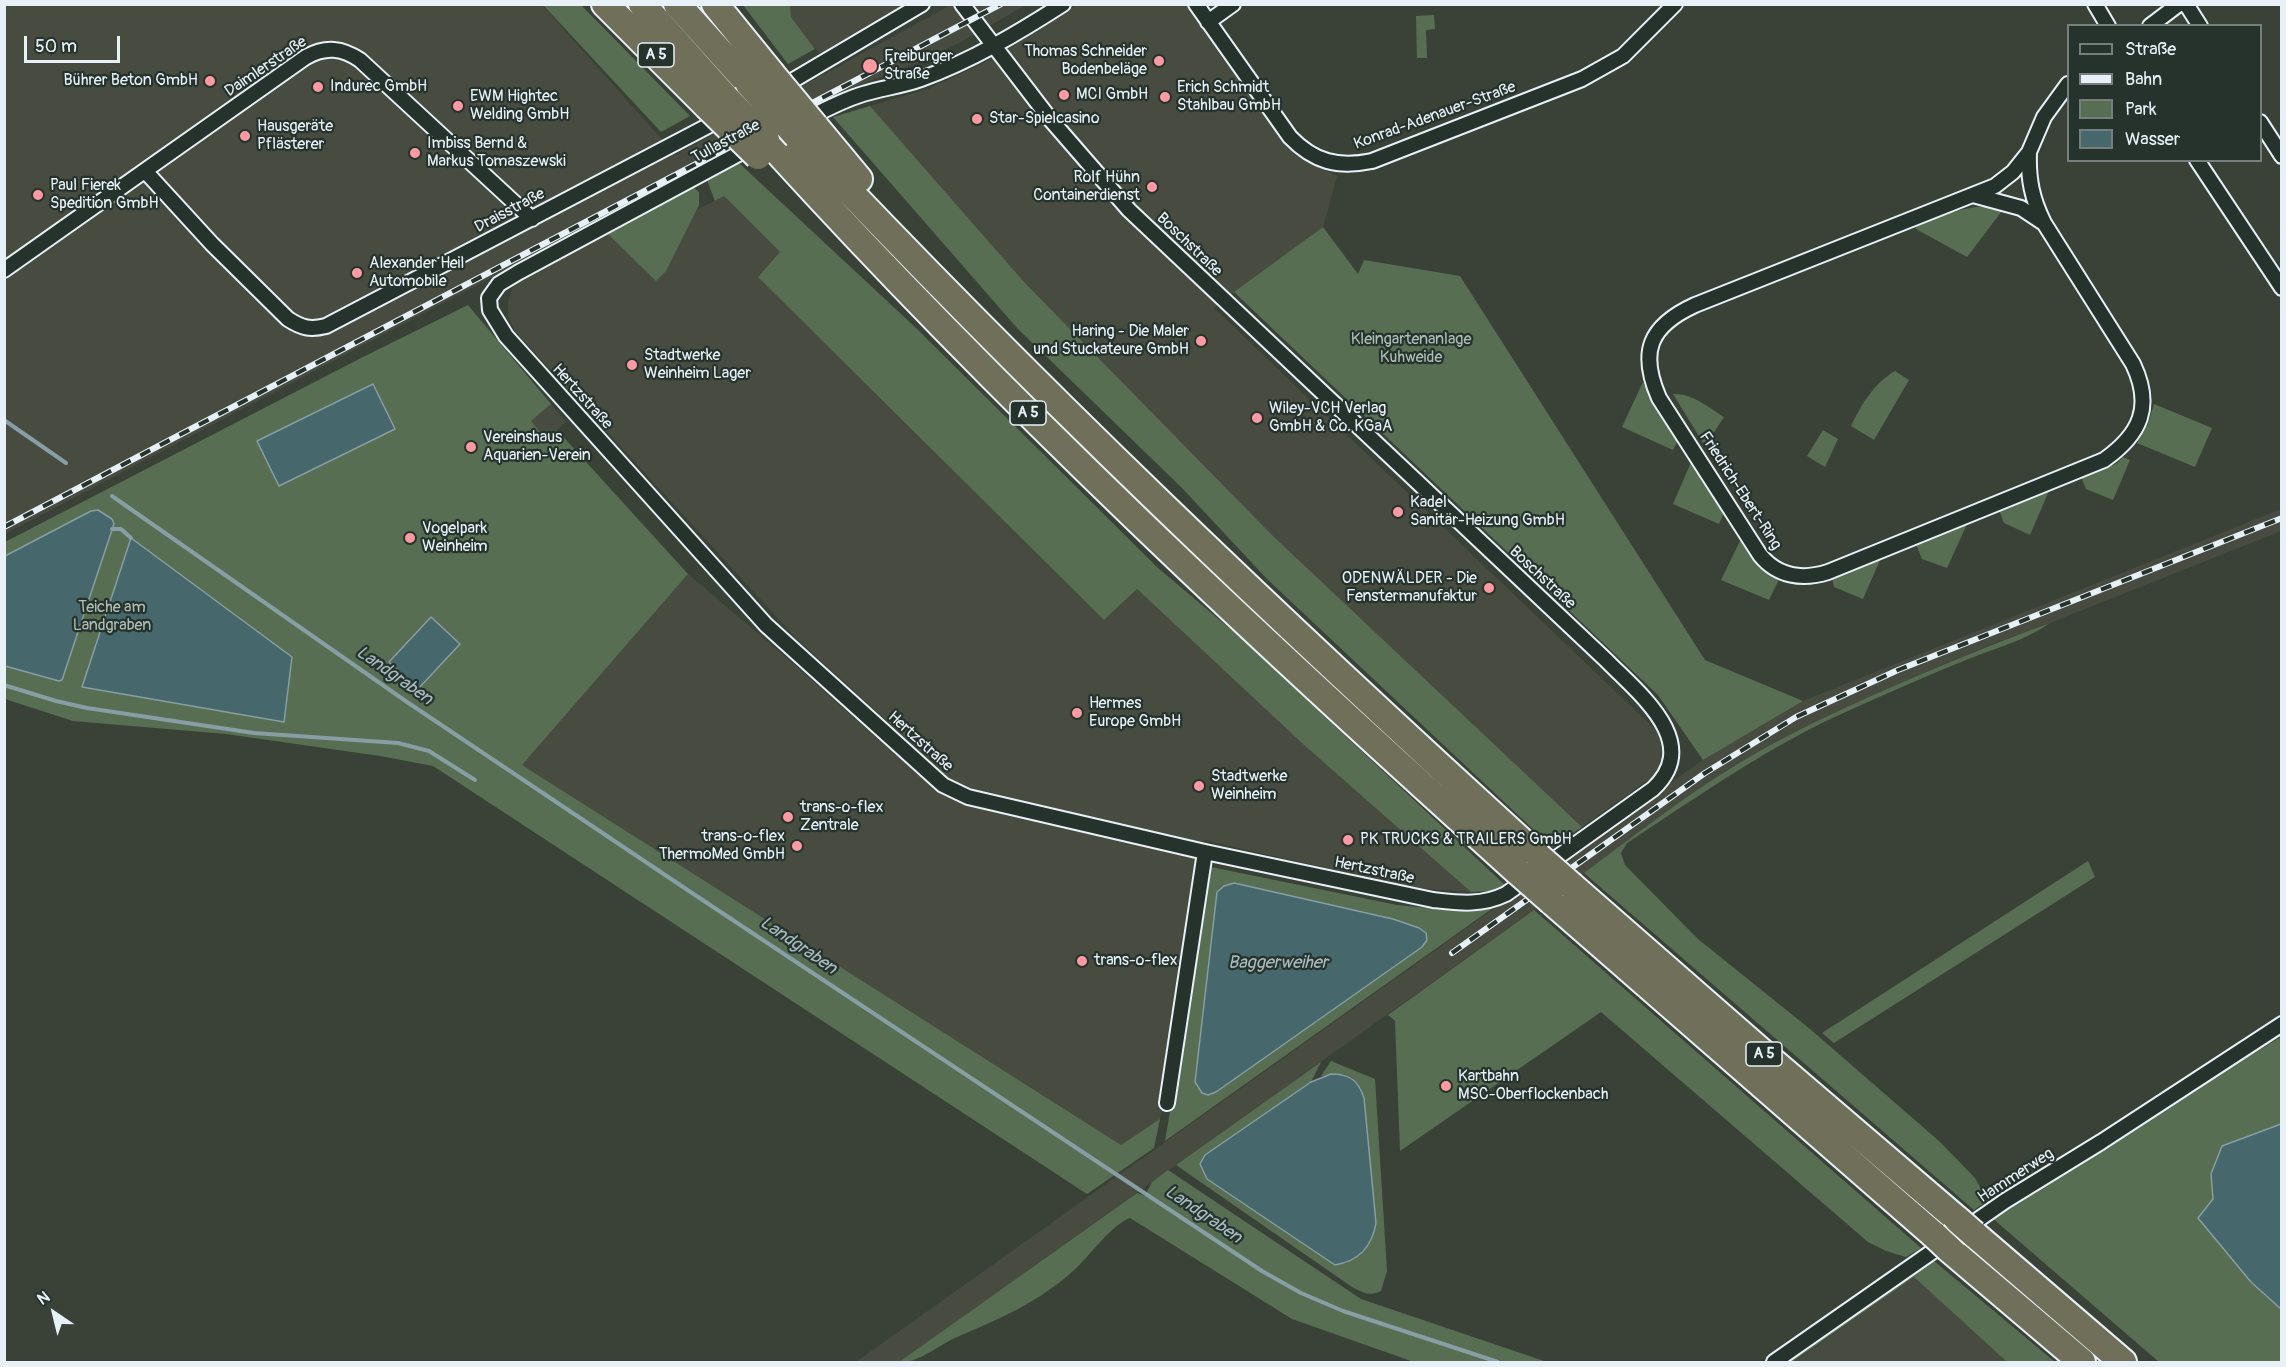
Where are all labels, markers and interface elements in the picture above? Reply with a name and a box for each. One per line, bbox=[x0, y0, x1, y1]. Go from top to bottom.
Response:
scale bar bbox=[27, 24, 123, 62]
legend bbox=[2067, 24, 2262, 162]
street label: Daimlerstraße bbox=[221, 33, 311, 101]
text: 50 m bbox=[35, 35, 77, 58]
text: Straße bbox=[2125, 38, 2176, 61]
place label: Thomas Schneider Bodenbeläge bbox=[1024, 42, 1147, 80]
road number: A 5 bbox=[638, 43, 674, 67]
place label: Freiburger Straße bbox=[884, 47, 953, 85]
marker: Thomas Schneider Bodenbeläge bbox=[1152, 54, 1166, 68]
marker: Freiburger Straße bbox=[861, 57, 879, 75]
text: Bahn bbox=[2125, 68, 2162, 91]
place label: Bührer Beton GmbH bbox=[64, 71, 198, 91]
marker: Bührer Beton GmbH bbox=[203, 74, 217, 88]
place label: Indurec GmbH bbox=[330, 77, 427, 97]
place label: Erich Schmidt Stahlbau GmbH bbox=[1177, 78, 1281, 116]
street label: Konrad-Adenauer-Straße bbox=[1351, 78, 1519, 154]
marker: Indurec GmbH bbox=[311, 80, 325, 94]
place label: MCI GmbH bbox=[1076, 85, 1148, 105]
place label: EWM Hightec Welding GmbH bbox=[470, 87, 569, 125]
marker: MCI GmbH bbox=[1057, 88, 1071, 102]
marker: Erich Schmidt Stahlbau GmbH bbox=[1158, 90, 1172, 104]
text: Park bbox=[2125, 98, 2157, 121]
marker: EWM Hightec Welding GmbH bbox=[451, 99, 465, 113]
place label: Star-Spielcasino bbox=[989, 109, 1100, 129]
marker: Star-Spielcasino bbox=[970, 112, 984, 126]
street label: Tullastraße bbox=[688, 116, 764, 168]
place label: Hausgeräte Pflästerer bbox=[257, 117, 333, 155]
text: Wasser bbox=[2125, 128, 2180, 151]
marker: Hausgeräte Pflästerer bbox=[238, 129, 252, 143]
place label: Imbiss Bernd & Markus Tomaszewski bbox=[427, 134, 566, 172]
marker: Imbiss Bernd & Markus Tomaszewski bbox=[408, 146, 422, 160]
place label: Rolf Hühn Containerdienst bbox=[1033, 168, 1140, 206]
place label: Paul Fierek Spedition GmbH bbox=[50, 176, 159, 214]
marker: Rolf Hühn Containerdienst bbox=[1145, 180, 1159, 194]
street label: Draisstraße bbox=[472, 185, 548, 237]
marker: Paul Fierek Spedition GmbH bbox=[31, 188, 45, 202]
street label: Boschstraße bbox=[1152, 209, 1226, 281]
place label: Alexander Heil Automobile bbox=[369, 254, 464, 292]
marker: Alexander Heil Automobile bbox=[350, 266, 364, 280]
place label: Haring - Die Maler und Stuckateure GmbH bbox=[1033, 322, 1189, 360]
park label: Kleingartenanlage Kuhweide bbox=[1351, 330, 1471, 368]
marker: Haring - Die Maler und Stuckateure GmbH bbox=[1194, 334, 1208, 348]
place label: Stadtwerke Weinheim Lager bbox=[644, 346, 751, 384]
marker: Stadtwerke Weinheim Lager bbox=[625, 358, 639, 372]
street label: Hertzstraße bbox=[548, 360, 616, 434]
place label: Wiley-VCH Verlag GmbH & Co. KGaA bbox=[1269, 399, 1392, 437]
road number: A 5 bbox=[1010, 401, 1046, 425]
marker: Wiley-VCH Verlag GmbH & Co. KGaA bbox=[1250, 411, 1264, 425]
place label: Vereinshaus Aquarien-Verein bbox=[483, 428, 591, 466]
street label: Friedrich-Ebert-Ring bbox=[1695, 428, 1785, 554]
marker: Vereinshaus Aquarien-Verein bbox=[464, 440, 478, 454]
place label: Kadel Sanitär-Heizung GmbH bbox=[1410, 493, 1565, 531]
marker: Kadel Sanitär-Heizung GmbH bbox=[1391, 505, 1405, 519]
place label: Vogelpark Weinheim bbox=[422, 519, 487, 557]
marker: Vogelpark Weinheim bbox=[403, 531, 417, 545]
street label: Boschstraße bbox=[1505, 542, 1579, 614]
place label: ODENWÄLDER - Die Fenstermanufaktur bbox=[1342, 569, 1477, 607]
marker: ODENWÄLDER - Die Fenstermanufaktur bbox=[1482, 581, 1496, 595]
park label: Teiche am Landgraben bbox=[73, 598, 151, 636]
water label: Landgraben bbox=[352, 642, 436, 710]
place label: Hermes Europe GmbH bbox=[1089, 694, 1181, 732]
marker: Hermes Europe GmbH bbox=[1070, 706, 1084, 720]
street label: Hertzstraße bbox=[883, 708, 957, 776]
place label: Stadtwerke Weinheim bbox=[1211, 767, 1287, 805]
marker: Stadtwerke Weinheim bbox=[1192, 779, 1206, 793]
place label: trans-o-flex Zentrale bbox=[800, 798, 883, 836]
marker: trans-o-flex Zentrale bbox=[781, 810, 795, 824]
place label: trans-o-flex ThermoMed GmbH bbox=[659, 827, 785, 865]
place label: PK TRUCKS & TRAILERS GmbH bbox=[1360, 830, 1572, 850]
marker: PK TRUCKS & TRAILERS GmbH bbox=[1341, 833, 1355, 847]
marker: trans-o-flex ThermoMed GmbH bbox=[790, 839, 804, 853]
street label: Hertzstraße bbox=[1332, 853, 1416, 889]
water label: Landgraben bbox=[755, 912, 841, 980]
place label: trans-o-flex bbox=[1094, 951, 1177, 971]
water label: Baggerweiher bbox=[1228, 952, 1328, 974]
marker: trans-o-flex bbox=[1075, 954, 1089, 968]
road number: A 5 bbox=[1746, 1042, 1782, 1066]
place label: Kartbahn MSC-Oberflockenbach bbox=[1458, 1067, 1608, 1105]
marker: Kartbahn MSC-Oberflockenbach bbox=[1439, 1079, 1453, 1093]
street label: Hammerweg bbox=[1975, 1144, 2057, 1208]
water label: Landgraben bbox=[1160, 1181, 1246, 1249]
north arrow bbox=[24, 1283, 84, 1343]
text: N bbox=[33, 1287, 54, 1310]

